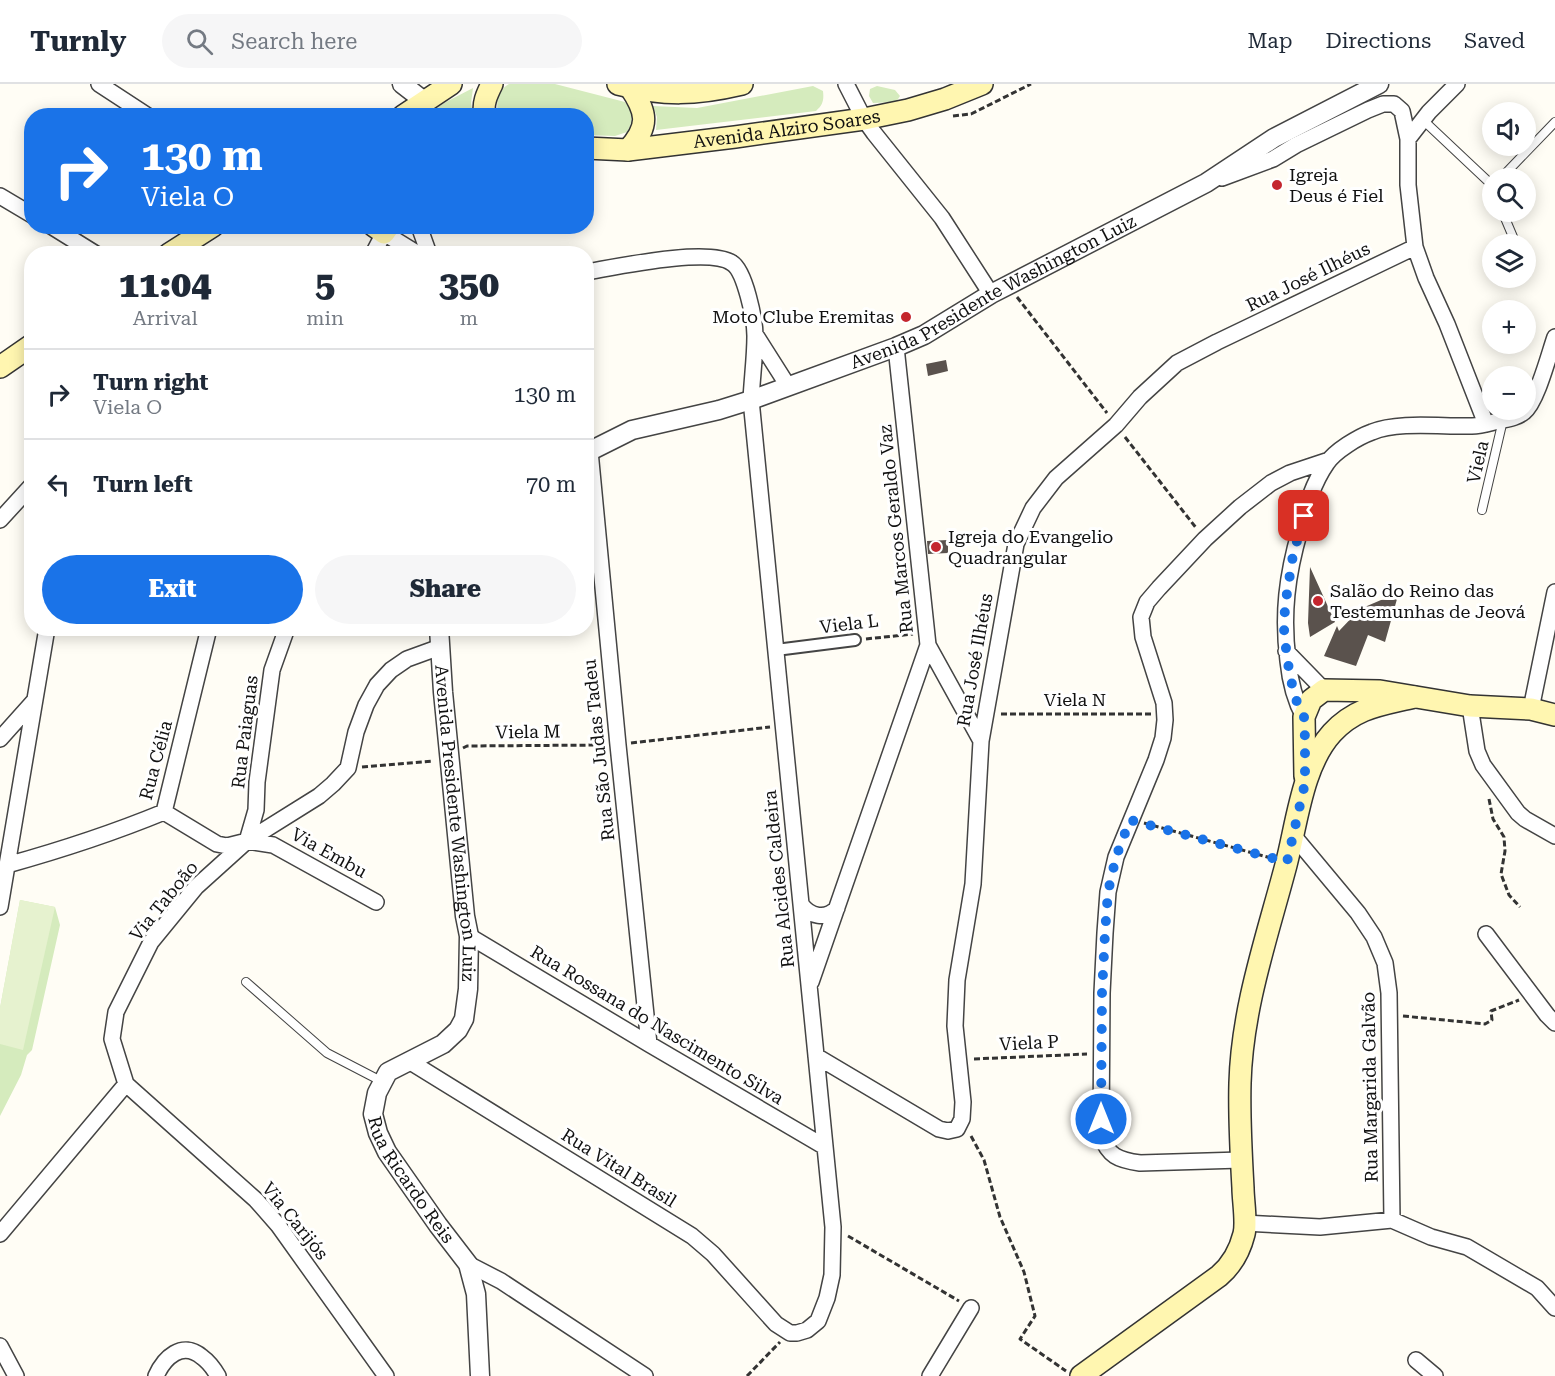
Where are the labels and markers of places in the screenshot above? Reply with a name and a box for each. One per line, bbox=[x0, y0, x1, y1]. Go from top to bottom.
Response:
place label: Igreja Deus é Fiel bbox=[1289, 164, 1384, 206]
marker: Igreja Deus é Fiel bbox=[1270, 178, 1284, 192]
place label: Moto Clube Eremitas bbox=[712, 306, 894, 327]
marker: Moto Clube Eremitas bbox=[899, 310, 913, 324]
pin bbox=[1278, 490, 1329, 541]
place label: Igreja do Evangelio Quadrangular bbox=[948, 526, 1113, 568]
marker: Igreja do Evangelio Quadrangular bbox=[929, 540, 943, 554]
place label: Salão do Reino das Testemunhas de Jeová bbox=[1330, 580, 1526, 622]
marker: Salão do Reino das Testemunhas de Jeová bbox=[1311, 594, 1325, 608]

